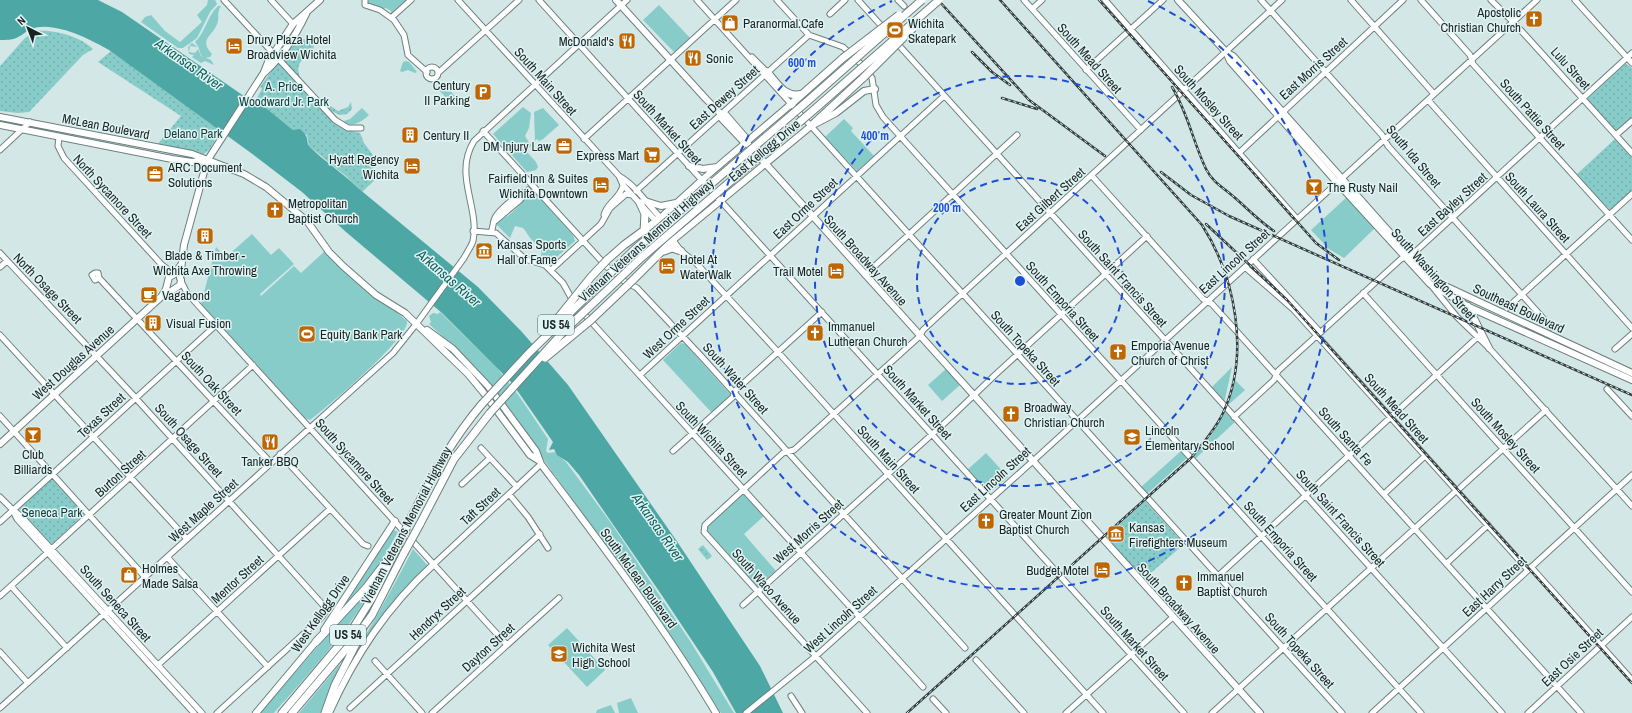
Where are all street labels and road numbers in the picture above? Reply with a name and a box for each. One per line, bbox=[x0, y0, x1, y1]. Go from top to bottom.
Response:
street label: South Mead Street bbox=[1054, 20, 1126, 97]
street label: East Morris Street bbox=[1276, 33, 1351, 103]
street label: Lulu Street bbox=[1547, 43, 1594, 93]
street label: South Main Street bbox=[511, 44, 581, 119]
street label: East Dewey Street bbox=[686, 61, 763, 133]
street label: South Mosley Street bbox=[1170, 61, 1247, 144]
street label: South Pattie Street bbox=[1496, 75, 1569, 154]
street label: South Market Street bbox=[630, 86, 706, 168]
street label: McLean Boulevard bbox=[61, 110, 151, 143]
street label: East Kellogg Drive bbox=[725, 115, 804, 185]
street label: South Ida Street bbox=[1382, 121, 1445, 191]
street label: North Sycamore Street bbox=[69, 151, 156, 242]
street label: East Gilbert Street bbox=[1012, 164, 1089, 235]
street label: South Laura Street bbox=[1501, 168, 1574, 246]
street label: East Bayley Street bbox=[1414, 169, 1491, 240]
street label: East Orme Street bbox=[769, 174, 841, 243]
street label: Vietnam Veterans Memorial Highway bbox=[575, 175, 718, 306]
street label: South Broadway Avenue bbox=[820, 211, 911, 309]
street label: East Lincoln Street bbox=[1195, 225, 1274, 298]
street label: South Washington Street bbox=[1388, 225, 1480, 324]
street label: South Saint Francis Street bbox=[1074, 226, 1171, 331]
street label: North Osage Street bbox=[10, 249, 86, 327]
street label: South Emporia Street bbox=[1022, 258, 1103, 345]
street label: Southeast Boulevard bbox=[1470, 280, 1567, 337]
street label: West Orme Street bbox=[639, 292, 713, 363]
street label: South Topeka Street bbox=[987, 307, 1064, 390]
road number: US 54 bbox=[538, 315, 574, 335]
street label: West Douglas Avenue bbox=[29, 321, 118, 404]
street label: South Water Street bbox=[699, 339, 772, 418]
street label: South Oak Street bbox=[178, 348, 246, 419]
street label: South Market Street bbox=[880, 361, 956, 443]
street label: South Mead Street bbox=[1361, 370, 1433, 447]
street label: Texas Street bbox=[74, 389, 129, 442]
street label: South Mosley Street bbox=[1467, 394, 1544, 477]
street label: South Wichita Street bbox=[672, 398, 751, 481]
street label: South Osage Street bbox=[151, 400, 226, 481]
street label: South Santa Fe bbox=[1315, 403, 1377, 469]
street label: South Sycamore Street bbox=[311, 415, 398, 508]
street label: South Main Street bbox=[854, 422, 924, 497]
street label: Vietnam Veterans Memorial Highway bbox=[358, 443, 456, 607]
street label: East Lincoln Street bbox=[956, 443, 1035, 516]
street label: Burton Street bbox=[91, 446, 149, 501]
street label: South Saint Francis Street bbox=[1292, 466, 1389, 571]
street label: West Maple Street bbox=[165, 475, 242, 546]
street label: Taft Street bbox=[457, 483, 504, 529]
street label: West Morris Street bbox=[770, 495, 847, 567]
street label: South Emporia Street bbox=[1240, 498, 1321, 585]
street label: South McLean Boulevard bbox=[597, 525, 681, 632]
street label: South Waco Avenue bbox=[728, 545, 805, 628]
street label: Mentor Street bbox=[208, 551, 267, 607]
street label: East Harry Street bbox=[1459, 552, 1530, 620]
street label: South Broadway Avenue bbox=[1133, 559, 1224, 657]
street label: South Seneca Street bbox=[76, 561, 155, 646]
street label: West Kellogg Drive bbox=[287, 571, 354, 655]
street label: West Lincoln Street bbox=[800, 582, 881, 657]
street label: Hendryx Street bbox=[406, 583, 469, 644]
street label: South Market Street bbox=[1097, 602, 1173, 684]
street label: South Topeka Street bbox=[1261, 609, 1338, 692]
street label: Dayton Street bbox=[458, 619, 518, 675]
street label: East Osie Street bbox=[1538, 624, 1607, 690]
road number: US 54 bbox=[330, 625, 366, 645]

